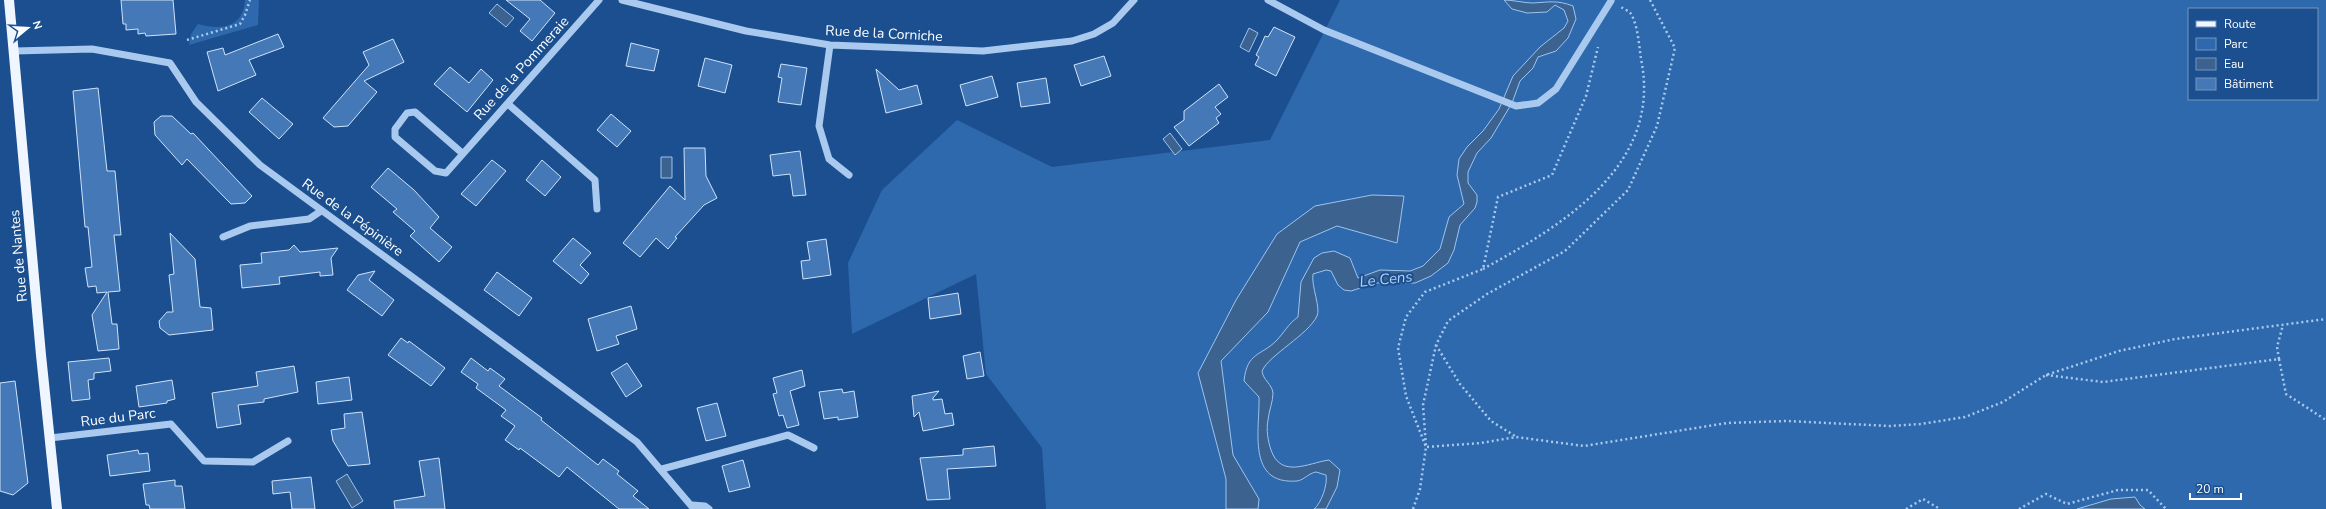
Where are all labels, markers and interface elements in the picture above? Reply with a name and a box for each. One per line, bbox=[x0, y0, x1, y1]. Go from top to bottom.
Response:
north arrow bbox=[8, 8, 48, 48]
legend bbox=[2188, 8, 2318, 100]
street label: Rue de la Pommeraie bbox=[470, 12, 573, 124]
text: Route bbox=[2224, 16, 2256, 32]
text: N bbox=[29, 19, 45, 31]
street label: Rue de la Corniche bbox=[825, 21, 943, 46]
text: Parc bbox=[2224, 36, 2248, 52]
text: Eau bbox=[2224, 56, 2244, 72]
text: Bâtiment bbox=[2224, 76, 2274, 92]
street label: Rue de la Pépinière bbox=[298, 174, 407, 261]
street label: Rue de Nantes bbox=[5, 209, 32, 303]
water label: Le Cens bbox=[1358, 266, 1414, 292]
street label: Rue du Parc bbox=[80, 403, 157, 432]
scale bar bbox=[2190, 475, 2241, 501]
text: 20 m bbox=[2196, 481, 2224, 497]

